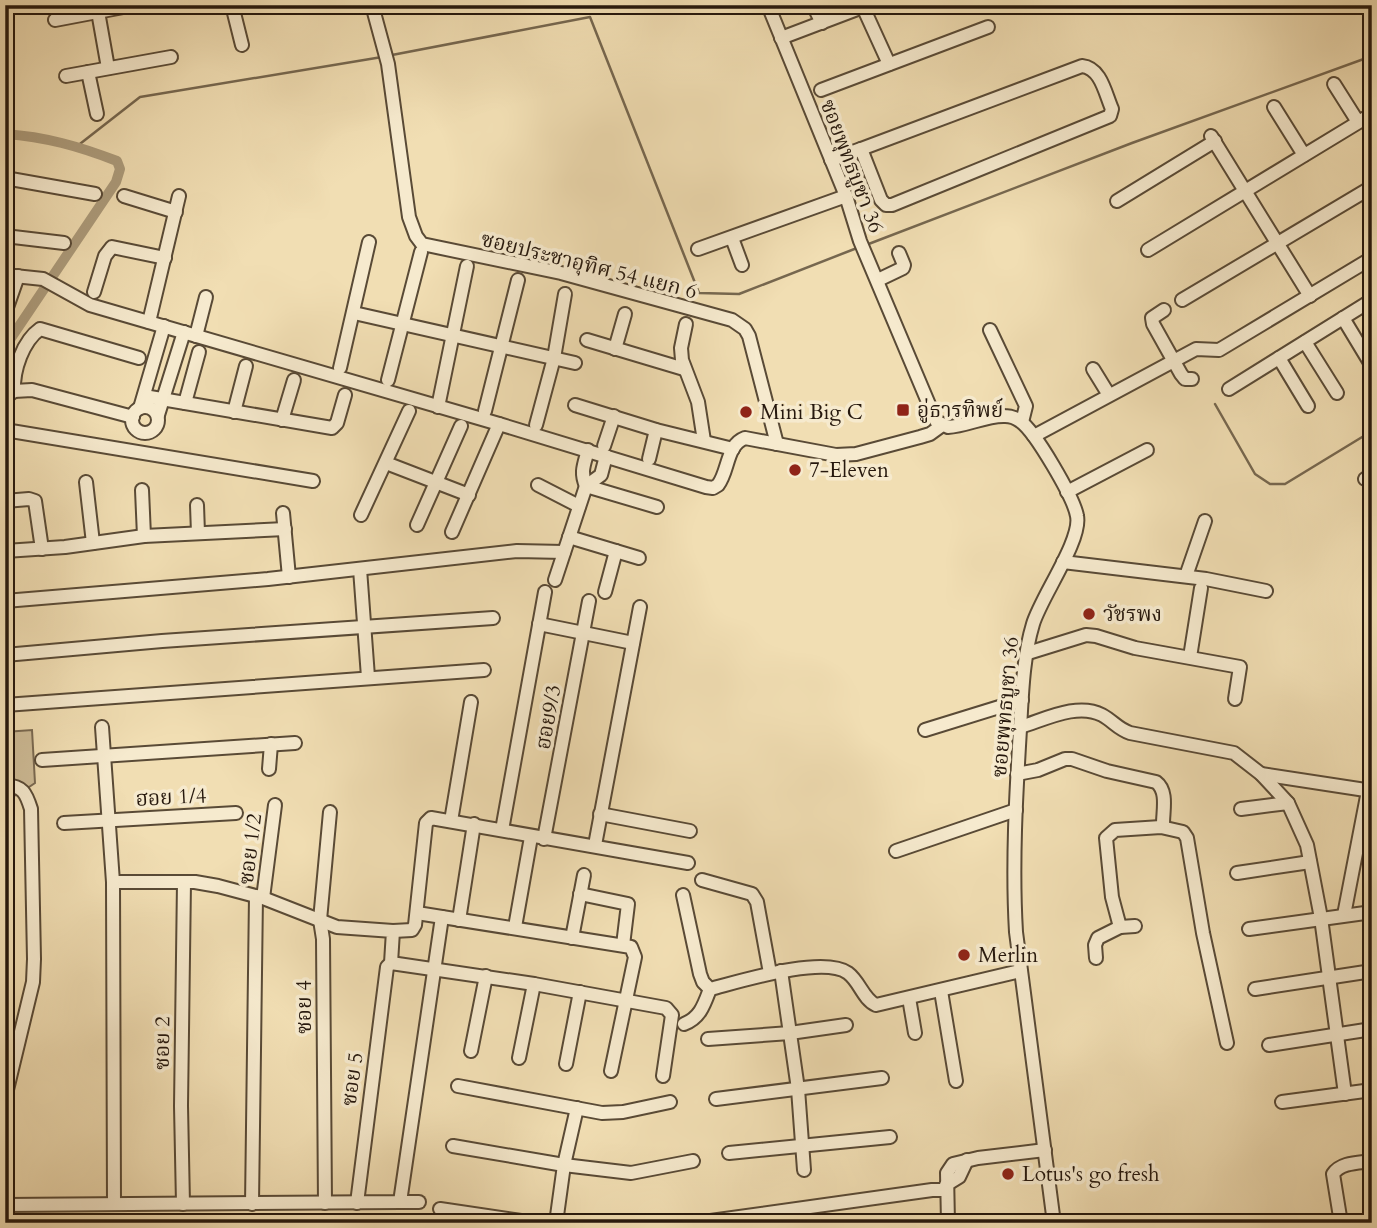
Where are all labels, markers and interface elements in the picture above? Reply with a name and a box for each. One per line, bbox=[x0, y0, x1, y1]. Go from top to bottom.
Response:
street label: ซอยพุทธบูชา 36 bbox=[813, 95, 890, 237]
street label: ซอยประชาอุทิศ 54 แยก 6 bbox=[478, 225, 700, 306]
place label: อู่ธารทิพย์ bbox=[917, 396, 1003, 425]
place label: Mini Big C bbox=[760, 398, 863, 427]
marker: อู่ธารทิพย์ bbox=[895, 402, 911, 418]
marker: Mini Big C bbox=[738, 404, 754, 420]
place label: 7-Eleven bbox=[809, 456, 889, 485]
marker: 7-Eleven bbox=[787, 462, 803, 478]
place label: วัชรพง bbox=[1103, 600, 1162, 629]
marker: วัชรพง bbox=[1081, 606, 1097, 622]
street label: ซอยพุทธบูชา 36 bbox=[985, 635, 1026, 779]
street label: ฮอย9/3 bbox=[529, 682, 568, 752]
street label: ฮอย 1/4 bbox=[135, 781, 207, 814]
street label: ซอย 1/2 bbox=[232, 812, 269, 886]
place label: Merlin bbox=[978, 941, 1038, 970]
marker: Merlin bbox=[956, 947, 972, 963]
street label: ซอย 4 bbox=[290, 980, 319, 1034]
street label: ซอย 2 bbox=[148, 1016, 177, 1070]
street label: ซอย 5 bbox=[334, 1050, 371, 1108]
place label: Lotus's go fresh bbox=[1022, 1160, 1160, 1189]
marker: Lotus's go fresh bbox=[1000, 1166, 1016, 1182]

